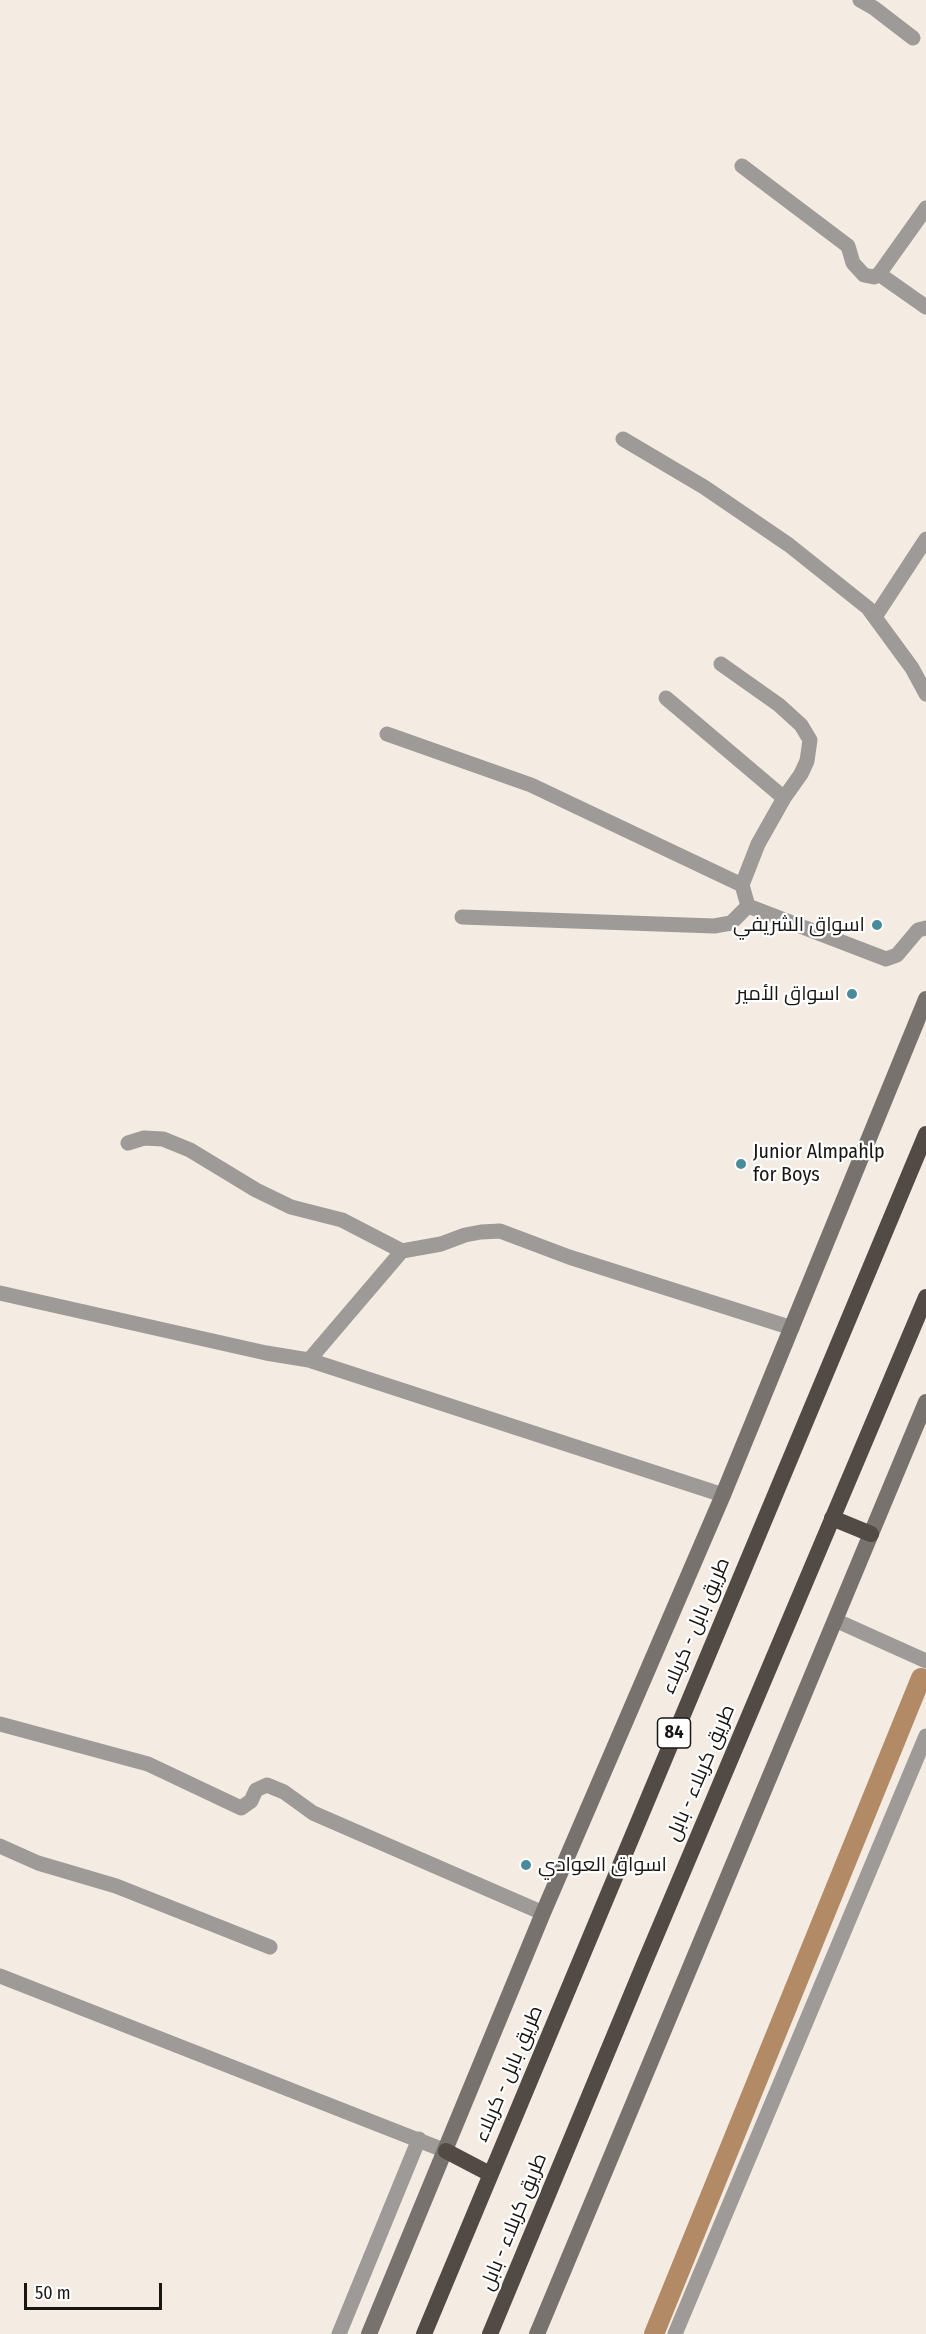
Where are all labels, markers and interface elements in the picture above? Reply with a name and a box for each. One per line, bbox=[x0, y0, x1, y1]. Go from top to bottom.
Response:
place label: اسواق الشريفي bbox=[733, 913, 865, 937]
marker: اسواق الشريفي bbox=[870, 918, 884, 932]
place label: اسواق الأمير bbox=[736, 982, 840, 1006]
marker: اسواق الأمير bbox=[845, 987, 859, 1001]
place label: Junior Almpahlp for Boys bbox=[753, 1140, 885, 1187]
marker: Junior Almpahlp for Boys bbox=[734, 1157, 748, 1171]
street label: طريق بابل - كربلاء bbox=[656, 1554, 736, 1698]
street label: طريق كربلاء - بابل bbox=[661, 1701, 741, 1845]
road number: 84 bbox=[658, 1718, 690, 1748]
place label: اسواق العوادي bbox=[538, 1853, 667, 1877]
marker: اسواق العوادي bbox=[519, 1858, 533, 1872]
street label: طريق بابل - كربلاء bbox=[469, 2002, 549, 2146]
street label: طريق كربلاء - بابل bbox=[476, 2150, 552, 2294]
scale bar bbox=[27, 2271, 165, 2309]
text: 50 m bbox=[35, 2282, 71, 2304]

